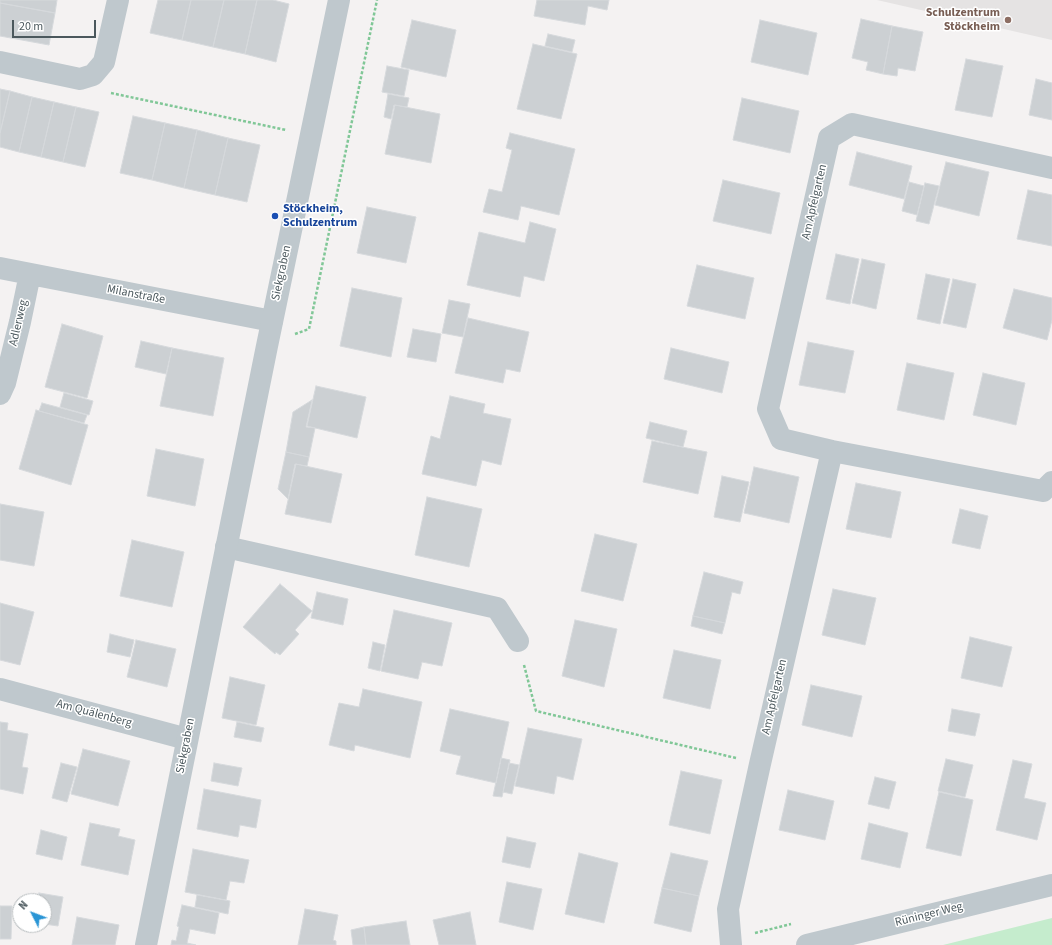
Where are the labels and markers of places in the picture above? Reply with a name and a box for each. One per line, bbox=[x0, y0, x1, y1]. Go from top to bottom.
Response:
place label: Schulzentrum Stöckheim bbox=[926, 6, 1000, 34]
marker: Schulzentrum Stöckheim bbox=[1003, 15, 1013, 25]
place label: Stöckheim, Schulzentrum bbox=[283, 202, 357, 230]
marker: Stöckheim, Schulzentrum bbox=[270, 211, 280, 221]

